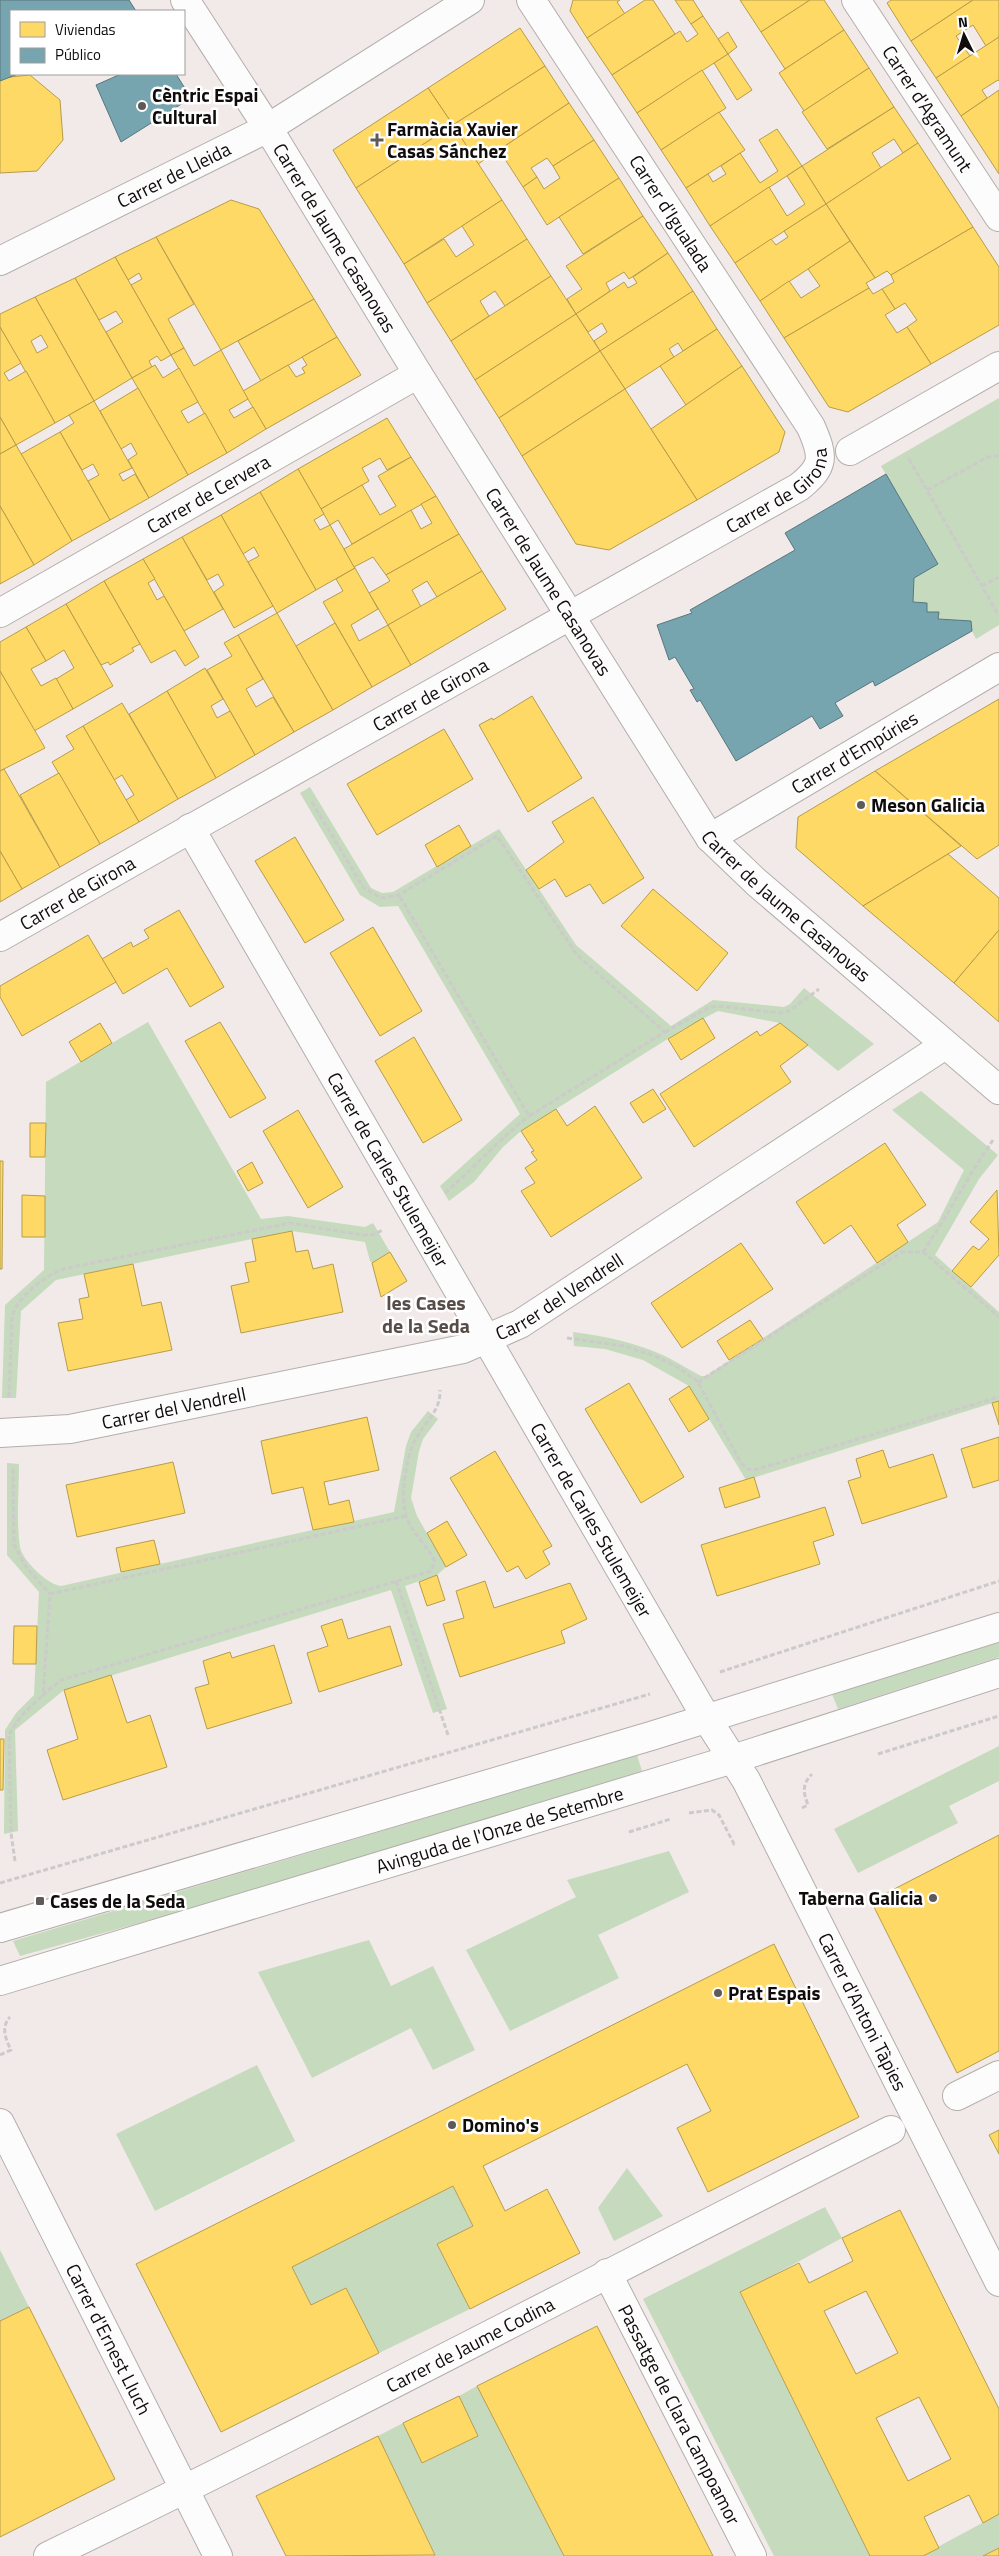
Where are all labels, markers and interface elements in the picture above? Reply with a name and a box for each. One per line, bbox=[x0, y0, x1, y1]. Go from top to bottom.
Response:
legend bbox=[10, 10, 185, 75]
north arrow bbox=[939, 10, 989, 60]
text: N bbox=[957, 11, 969, 32]
text: Viviendas bbox=[55, 18, 116, 41]
street label: Carrer d'Agramunt bbox=[876, 39, 980, 178]
text: Público bbox=[55, 43, 101, 66]
place label: Cèntric Espai Cultural bbox=[152, 80, 258, 131]
marker: Cèntric Espai Cultural bbox=[136, 100, 148, 112]
place label: Farmàcia Xavier Casas Sánchez bbox=[387, 114, 518, 165]
street label: Carrer de Lleida bbox=[112, 134, 236, 215]
marker: Farmàcia Xavier Casas Sánchez bbox=[371, 134, 383, 146]
street label: Carrer de Jaume Casanovas bbox=[266, 137, 404, 338]
street label: Carrer d'Igualada bbox=[623, 148, 720, 277]
street label: Carrer de Cervera bbox=[141, 446, 276, 540]
street label: Carrer de Girona bbox=[720, 446, 834, 540]
street label: Carrer de Jaume Casanovas bbox=[479, 482, 619, 681]
street label: Carrer de Girona bbox=[367, 650, 494, 738]
street label: Carrer d'Empúries bbox=[785, 703, 923, 801]
place label: Meson Galicia bbox=[871, 790, 985, 819]
marker: Meson Galicia bbox=[855, 799, 867, 811]
street label: Carrer de Jaume Casanovas bbox=[695, 824, 878, 988]
street label: Carrer de Girona bbox=[14, 848, 141, 937]
street label: Carrer de Carles Stulemeijer bbox=[321, 1066, 457, 1273]
street label: Carrer del Vendrell bbox=[490, 1245, 629, 1347]
district label: les Cases de la Seda bbox=[382, 1287, 470, 1341]
street label: Carrer del Vendrell bbox=[99, 1379, 248, 1436]
street label: Carrer de Carles Stulemeijer bbox=[524, 1417, 660, 1623]
street label: Avinguda de l'Onze de Setembre bbox=[372, 1778, 627, 1880]
place label: Taberna Galicia bbox=[799, 1883, 923, 1912]
place label: Cases de la Seda bbox=[50, 1886, 186, 1915]
marker: Taberna Galicia bbox=[927, 1892, 939, 1904]
marker: Cases de la Seda bbox=[34, 1895, 46, 1907]
street label: Carrer d'Antoni Tàpies bbox=[811, 1927, 915, 2096]
place label: Prat Espais bbox=[728, 1978, 821, 2007]
marker: Prat Espais bbox=[712, 1987, 724, 1999]
place label: Domino's bbox=[462, 2110, 539, 2139]
marker: Domino's bbox=[446, 2119, 458, 2131]
street label: Carrer d'Ernest Lluch bbox=[59, 2258, 160, 2420]
street label: Carrer de Jaume Codina bbox=[380, 2289, 560, 2400]
street label: Passatge de Clara Campoamor bbox=[611, 2299, 749, 2530]

